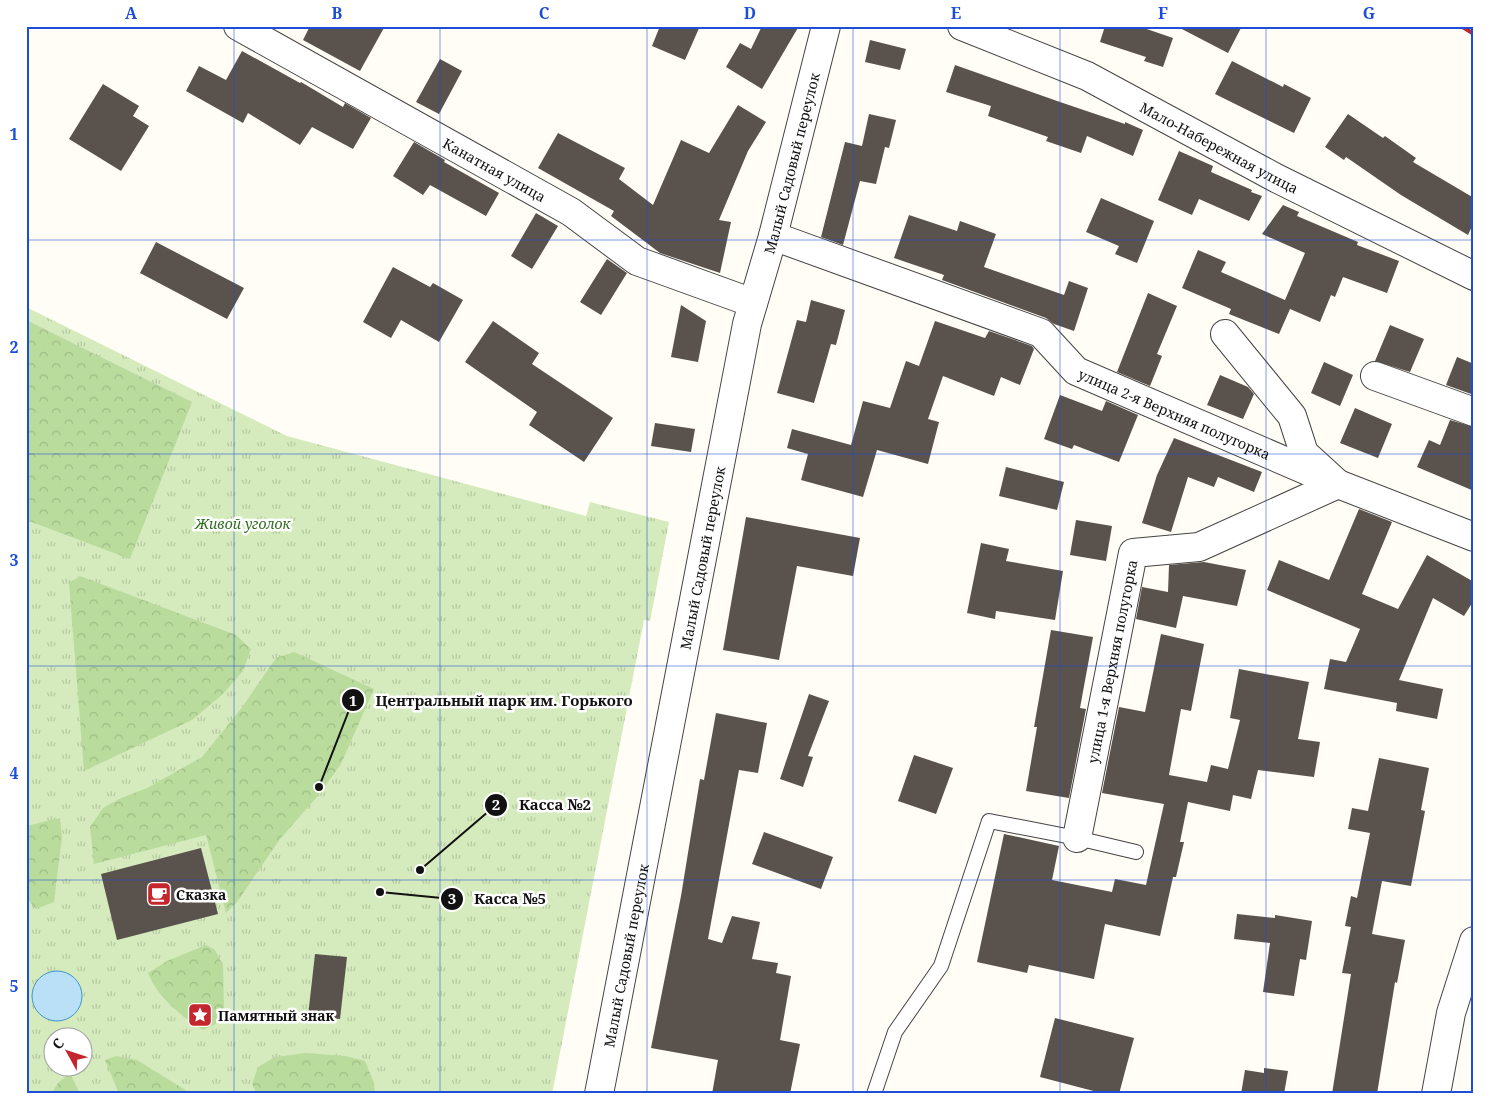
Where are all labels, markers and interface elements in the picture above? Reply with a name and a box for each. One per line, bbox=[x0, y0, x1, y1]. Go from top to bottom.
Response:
text: A bbox=[125, 2, 138, 24]
text: B bbox=[332, 2, 343, 24]
text: C bbox=[539, 2, 550, 24]
text: D bbox=[744, 2, 756, 24]
text: E bbox=[951, 2, 961, 24]
text: F bbox=[1158, 2, 1168, 24]
text: G bbox=[1363, 2, 1375, 24]
street label: Малый Садовый переулок bbox=[759, 70, 824, 256]
street label: Мало-Набережная улица bbox=[1137, 97, 1302, 197]
text: 1 bbox=[9, 123, 19, 145]
street label: Канатная улица bbox=[440, 133, 549, 206]
text: 2 bbox=[9, 336, 19, 358]
street label: улица 2-я Верхняя полугорка bbox=[1076, 364, 1273, 463]
street label: Малый Садовый переулок bbox=[675, 464, 729, 651]
park label: Живой уголок bbox=[194, 514, 292, 533]
text: 3 bbox=[9, 549, 19, 571]
street label: улица 1-я Верхняя полугорка bbox=[1082, 558, 1141, 765]
callout: Центральный парк им. Горького bbox=[341, 685, 643, 715]
text: 1 bbox=[349, 690, 357, 710]
text: Центральный парк им. Горького bbox=[375, 690, 633, 710]
text: 4 bbox=[9, 762, 19, 784]
callout: Касса №2 bbox=[484, 790, 601, 820]
text: 2 bbox=[492, 794, 500, 814]
text: Касса №2 bbox=[519, 794, 591, 814]
street label: Малый Садовый переулок bbox=[599, 862, 653, 1049]
cafe icon: Сказка bbox=[146, 881, 172, 907]
callout: Касса №5 bbox=[439, 884, 556, 914]
place label: Сказка bbox=[176, 885, 226, 904]
text: 3 bbox=[448, 888, 456, 908]
text: Касса №5 bbox=[474, 888, 546, 908]
text: 5 bbox=[9, 975, 19, 997]
place icon: Памятный знак bbox=[187, 1002, 213, 1028]
place label: Памятный знак bbox=[218, 1006, 334, 1025]
north arrow bbox=[42, 1028, 92, 1078]
text: С bbox=[47, 1034, 68, 1053]

